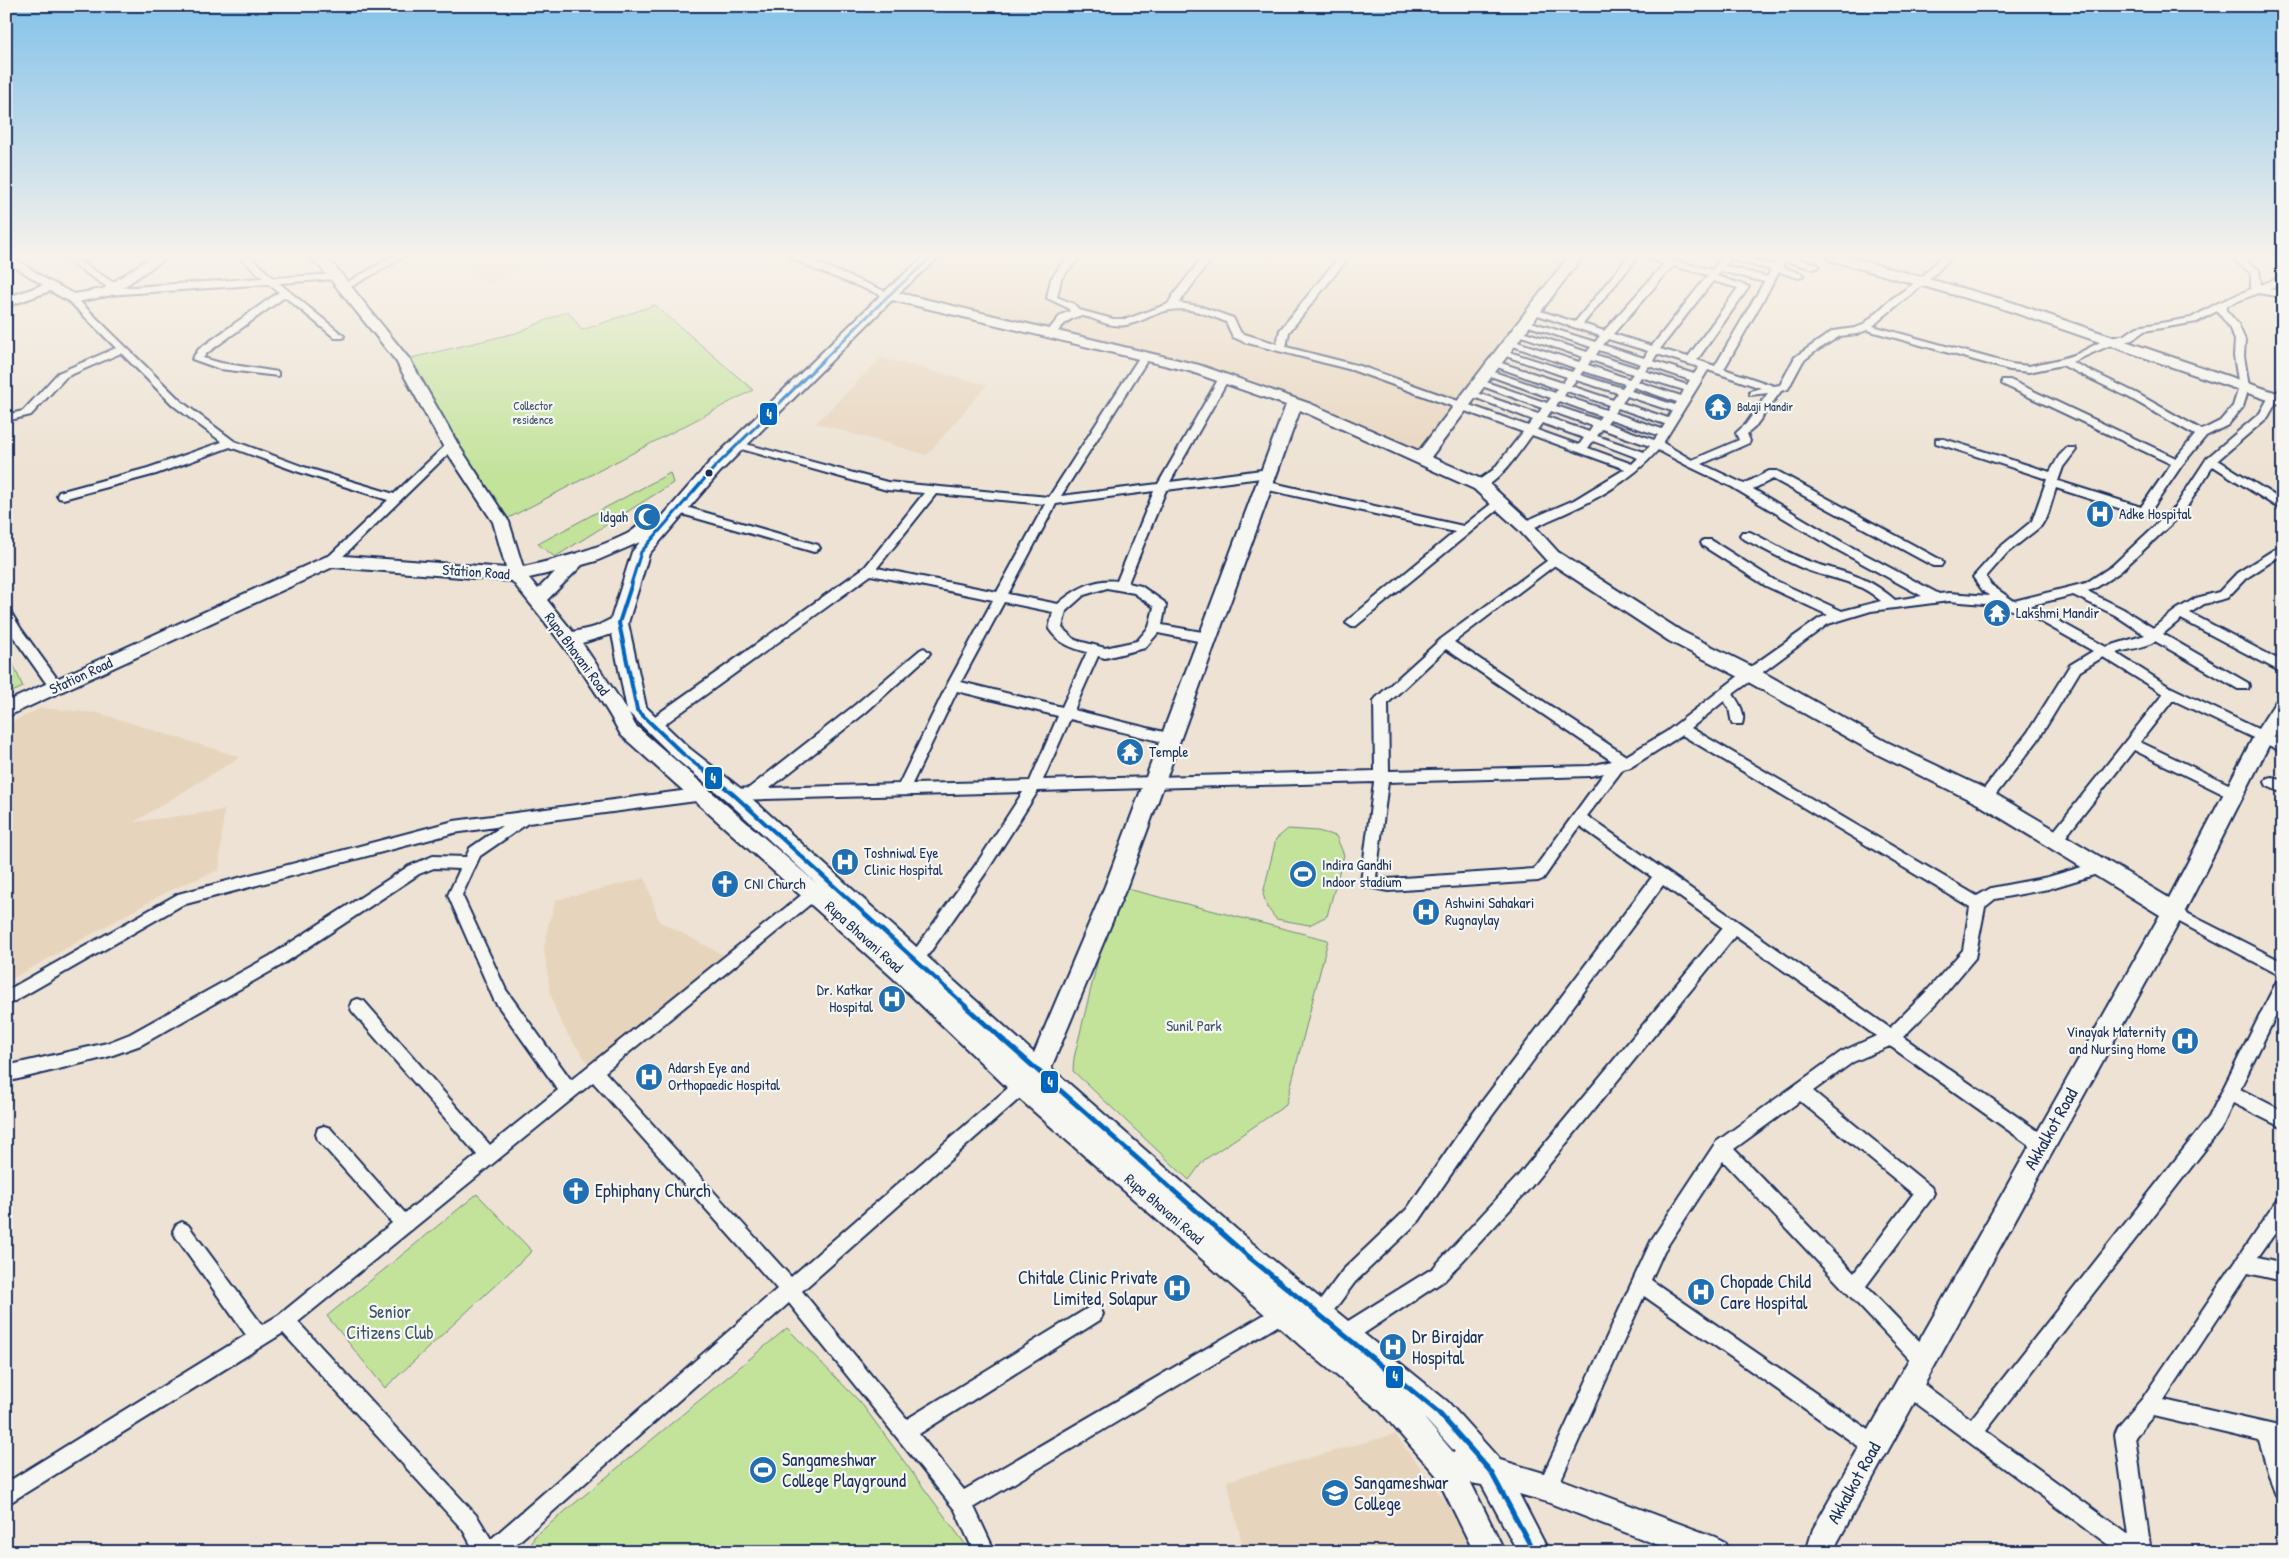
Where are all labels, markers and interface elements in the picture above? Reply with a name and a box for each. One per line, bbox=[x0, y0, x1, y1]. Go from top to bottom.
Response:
temple icon: Balaji Mandir bbox=[1703, 392, 1733, 422]
park label: Collector residence bbox=[512, 397, 554, 428]
place label: Balaji Mandir bbox=[1737, 398, 1794, 415]
line badge: 4 bbox=[759, 402, 778, 426]
text: 4 bbox=[766, 404, 772, 423]
unlabelled marker bbox=[704, 468, 714, 478]
hospital icon: Adke Hospital bbox=[2085, 499, 2115, 529]
mosque icon: Idgah bbox=[632, 502, 662, 532]
place label: Adke Hospital bbox=[2119, 503, 2191, 524]
place label: Idgah bbox=[600, 506, 628, 527]
street label: Station Road bbox=[442, 559, 510, 584]
temple icon: Lakshmi Mandir bbox=[1982, 598, 2012, 628]
place label: Lakshmi Mandir bbox=[2016, 602, 2100, 623]
street label: Rupa Bhavani Road bbox=[540, 608, 615, 700]
street label: Station Road bbox=[46, 652, 116, 699]
temple icon: Temple bbox=[1115, 737, 1145, 767]
place label: Temple bbox=[1149, 741, 1189, 762]
line badge: 4 bbox=[704, 766, 723, 790]
text: 4 bbox=[710, 768, 716, 787]
place label: Toshniwal Eye Clinic Hospital bbox=[864, 842, 943, 880]
hospital icon: Toshniwal Eye Clinic Hospital bbox=[830, 847, 860, 877]
place label: Indira Gandhi Indoor stadium bbox=[1322, 854, 1402, 892]
sports icon: Indira Gandhi Indoor stadium bbox=[1288, 859, 1318, 889]
church icon: CNI Church bbox=[710, 869, 740, 899]
place label: CNI Church bbox=[744, 873, 806, 894]
place label: Ashwini Sahakari Rugnaylay bbox=[1445, 892, 1534, 930]
street label: Rupa Bhavani Road bbox=[821, 896, 908, 977]
hospital icon: Ashwini Sahakari Rugnaylay bbox=[1411, 897, 1441, 927]
place label: Dr. Katkar Hospital bbox=[817, 979, 873, 1017]
hospital icon: Dr. Katkar Hospital bbox=[877, 984, 907, 1014]
park label: Sunil Park bbox=[1166, 1015, 1222, 1036]
place label: Vinayak Maternity and Nursing Home bbox=[2066, 1021, 2166, 1059]
hospital icon: Vinayak Maternity and Nursing Home bbox=[2170, 1026, 2200, 1056]
place label: Adarsh Eye and Orthopaedic Hospital bbox=[668, 1057, 780, 1095]
hospital icon: Adarsh Eye and Orthopaedic Hospital bbox=[634, 1062, 664, 1092]
line badge: 4 bbox=[1040, 1070, 1059, 1094]
text: 4 bbox=[1047, 1072, 1053, 1091]
street label: Akkalkot Road bbox=[2018, 1083, 2083, 1174]
street label: Rupa Bhavani Road bbox=[1120, 1168, 1208, 1249]
church icon: Ephiphany Church bbox=[561, 1176, 591, 1206]
place label: Ephiphany Church bbox=[595, 1178, 711, 1203]
place label: Chitale Clinic Private Limited, Solapur bbox=[1018, 1265, 1158, 1311]
place label: Chopade Child Care Hospital bbox=[1720, 1269, 1811, 1315]
hospital icon: Chitale Clinic Private Limited, Solapur bbox=[1162, 1273, 1192, 1303]
hospital icon: Chopade Child Care Hospital bbox=[1686, 1277, 1716, 1307]
park label: Senior Citizens Club bbox=[346, 1299, 434, 1345]
place label: Dr Birajdar Hospital bbox=[1412, 1324, 1484, 1370]
hospital icon: Dr Birajdar Hospital bbox=[1378, 1332, 1408, 1362]
line badge: 4 bbox=[1385, 1365, 1404, 1389]
text: 4 bbox=[1392, 1366, 1398, 1385]
street label: Akkalkot Road bbox=[1821, 1437, 1886, 1528]
place label: Sangameshwar College Playground bbox=[782, 1447, 906, 1493]
sports icon: Sangameshwar College Playground bbox=[748, 1455, 778, 1485]
place label: Sangameshwar College bbox=[1354, 1470, 1449, 1516]
school or university icon: Sangameshwar College bbox=[1320, 1478, 1350, 1508]

